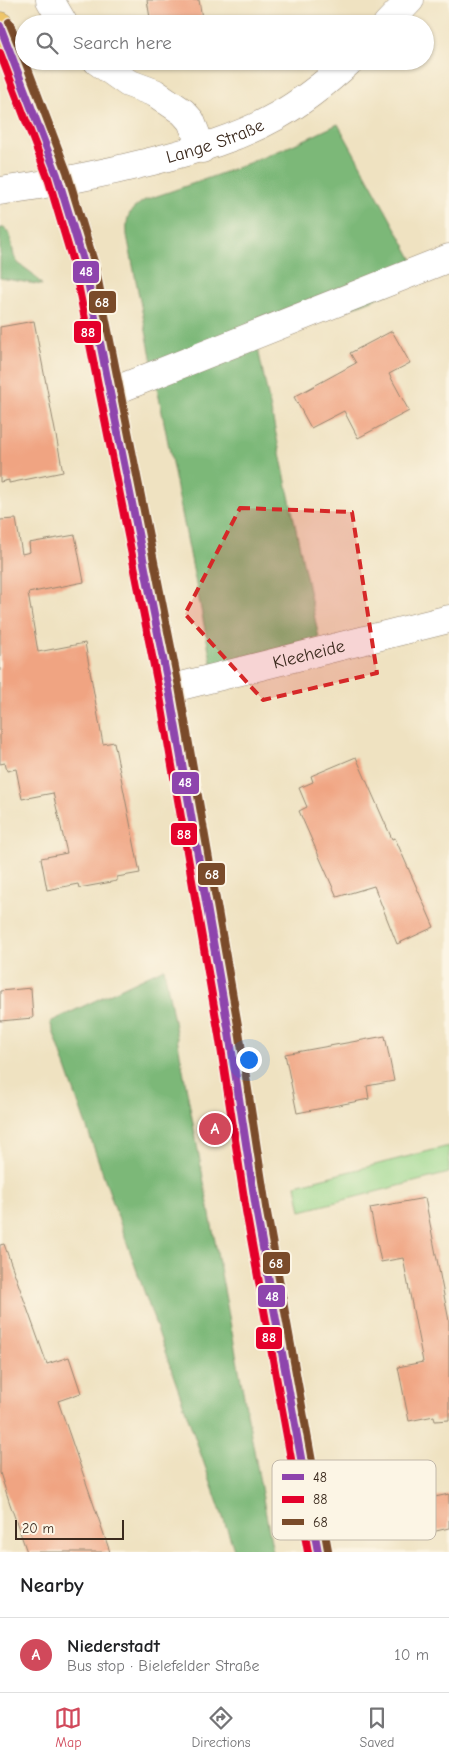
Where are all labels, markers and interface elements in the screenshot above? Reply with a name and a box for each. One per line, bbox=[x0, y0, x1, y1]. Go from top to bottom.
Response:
search box bbox=[15, 15, 434, 70]
icon: search bbox=[33, 29, 61, 57]
text: Search here bbox=[73, 32, 172, 54]
street label: Lange Straße bbox=[164, 114, 267, 168]
line badge: 48 bbox=[72, 260, 100, 284]
text: 48 bbox=[79, 263, 93, 280]
line badge: 68 bbox=[88, 290, 117, 314]
text: 68 bbox=[95, 294, 109, 311]
line badge: 88 bbox=[73, 320, 102, 344]
text: 88 bbox=[81, 324, 95, 341]
street label: Kleeheide bbox=[271, 635, 347, 673]
line badge: 48 bbox=[171, 771, 200, 795]
text: 48 bbox=[178, 774, 192, 791]
line badge: 88 bbox=[170, 822, 198, 846]
text: 88 bbox=[177, 826, 191, 843]
line badge: 68 bbox=[197, 862, 226, 886]
text: 68 bbox=[205, 866, 219, 883]
your location bbox=[236, 1047, 262, 1073]
pin: A bbox=[199, 1110, 231, 1148]
line badge: 68 bbox=[262, 1251, 291, 1275]
text: 68 bbox=[269, 1255, 283, 1272]
line badge: 48 bbox=[257, 1284, 286, 1308]
text: 48 bbox=[265, 1288, 279, 1305]
line badge: 88 bbox=[255, 1326, 283, 1350]
text: 88 bbox=[262, 1329, 276, 1346]
legend bbox=[272, 1460, 436, 1540]
text: 48 bbox=[313, 1469, 327, 1486]
text: 88 bbox=[313, 1491, 327, 1508]
text: 68 bbox=[313, 1514, 328, 1531]
scale bar bbox=[15, 1517, 124, 1540]
text: 20 m bbox=[22, 1520, 54, 1537]
text: Nearby bbox=[20, 1573, 84, 1597]
text: Niederstadt bbox=[67, 1635, 160, 1657]
text: A bbox=[32, 1646, 40, 1664]
text: 10 m bbox=[394, 1646, 429, 1664]
text: Bus stop · Bielefelder Straße bbox=[67, 1657, 259, 1675]
tab: Map bbox=[54, 1704, 82, 1751]
tab: Directions bbox=[191, 1704, 251, 1751]
tab: Saved bbox=[360, 1704, 395, 1751]

